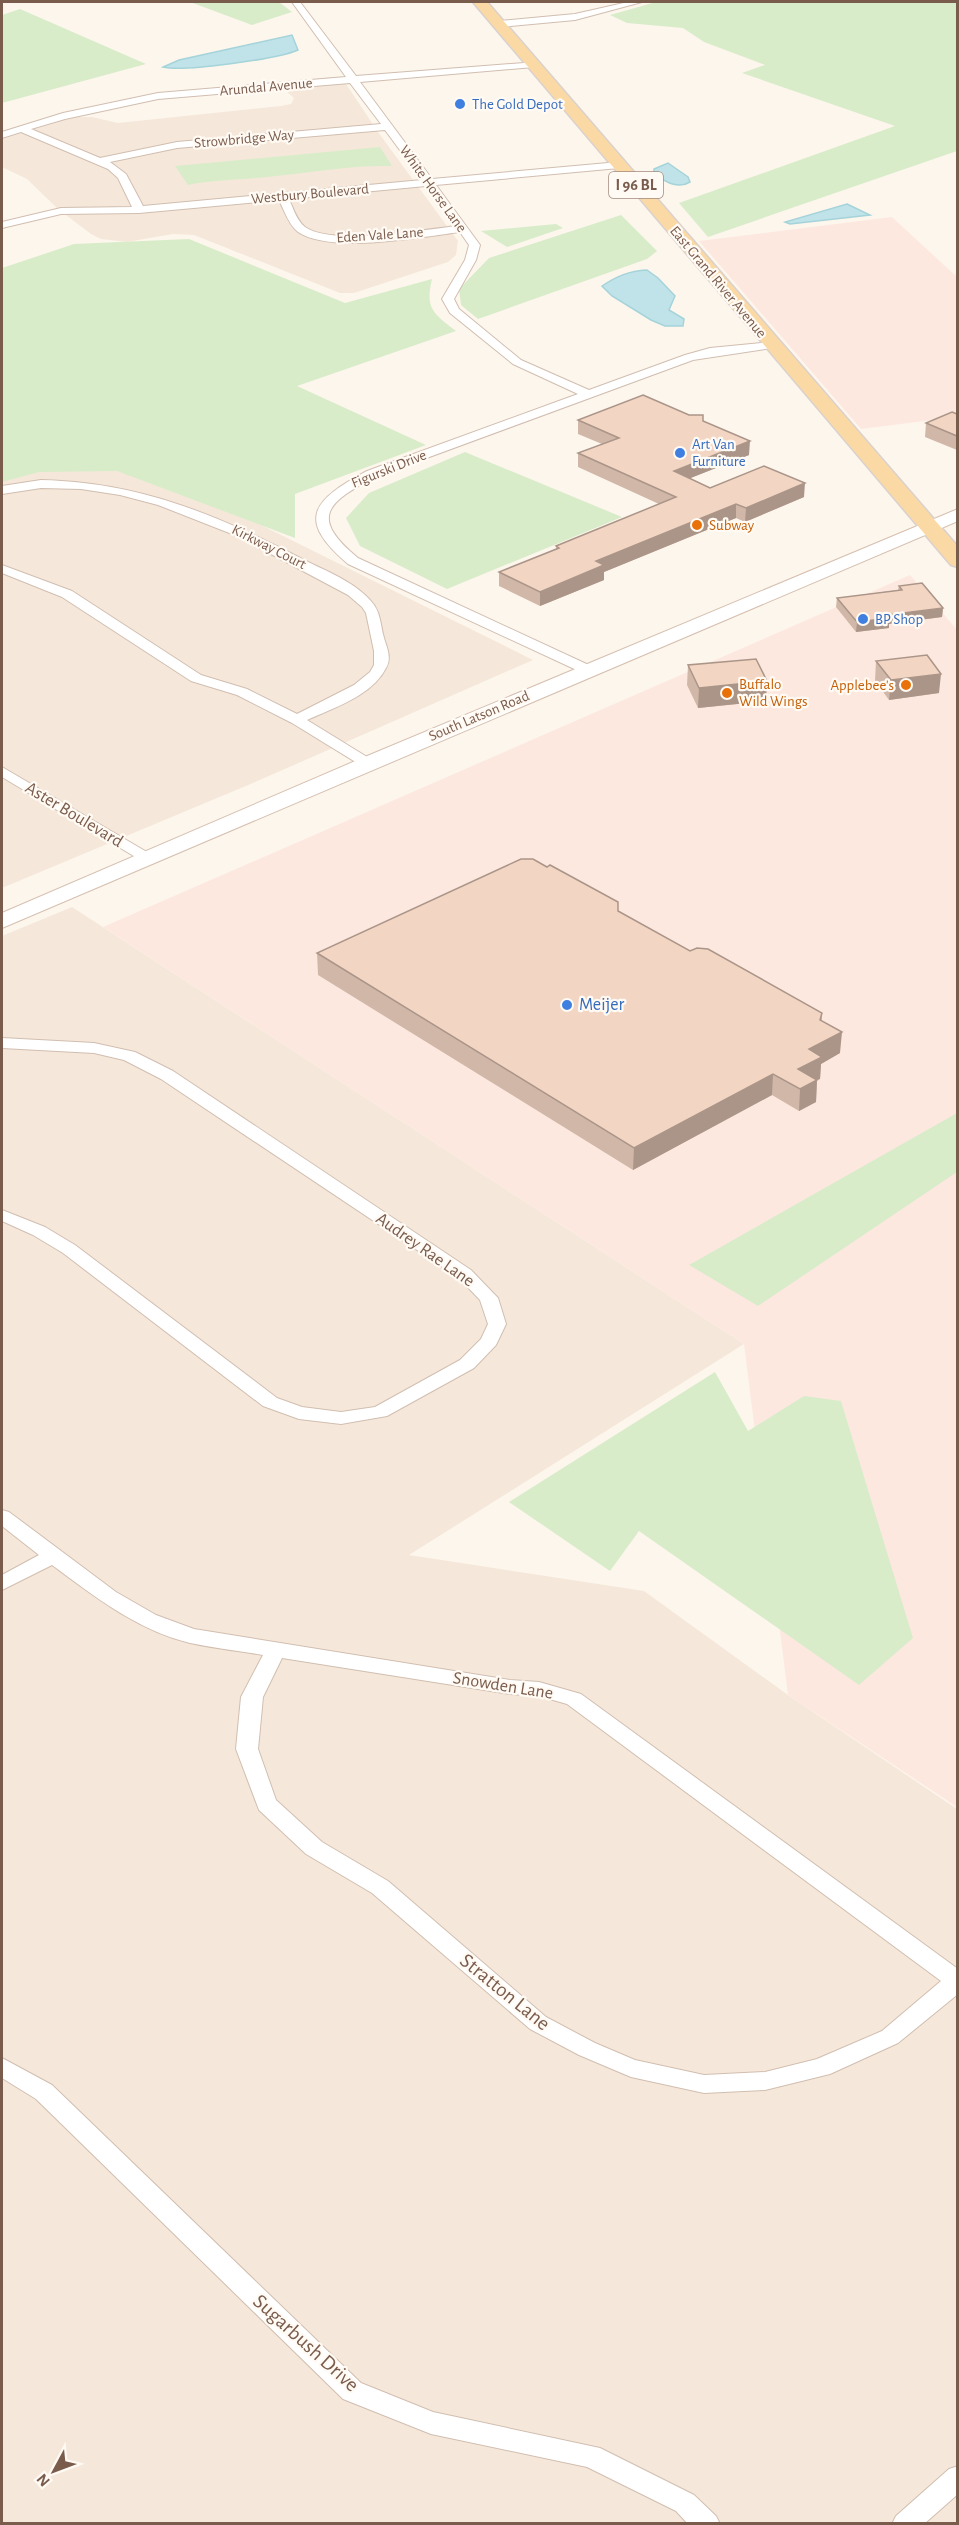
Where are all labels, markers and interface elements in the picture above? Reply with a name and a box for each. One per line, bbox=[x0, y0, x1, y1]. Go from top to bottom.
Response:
street label: Arundal Avenue bbox=[219, 75, 313, 99]
marker: The Gold Depot bbox=[453, 97, 467, 111]
place label: The Gold Depot bbox=[472, 97, 563, 112]
street label: Strowbridge Way bbox=[193, 127, 295, 151]
street label: White Horse Lane bbox=[397, 143, 469, 235]
road number: I 96 BL bbox=[609, 172, 663, 198]
street label: Westbury Boulevard bbox=[251, 181, 370, 207]
street label: East Grand River Avenue bbox=[667, 223, 769, 341]
street label: Eden Vale Lane bbox=[336, 224, 424, 246]
place label: Art Van Furniture bbox=[692, 437, 746, 469]
marker: Art Van Furniture bbox=[673, 446, 687, 460]
street label: Figurski Drive bbox=[349, 447, 429, 491]
marker: Subway bbox=[690, 518, 704, 532]
place label: Subway bbox=[709, 518, 755, 533]
street label: Kirkway Court bbox=[230, 522, 309, 572]
marker: BP Shop bbox=[856, 612, 870, 626]
place label: BP Shop bbox=[875, 612, 923, 627]
place label: Buffalo Wild Wings bbox=[739, 677, 808, 709]
place label: Applebee's bbox=[831, 678, 894, 693]
marker: Applebee's bbox=[899, 678, 913, 692]
marker: Buffalo Wild Wings bbox=[720, 686, 734, 700]
street label: South Latson Road bbox=[427, 688, 532, 744]
street label: Aster Boulevard bbox=[22, 779, 126, 851]
place label: Meijer bbox=[579, 996, 625, 1014]
marker: Meijer bbox=[560, 998, 574, 1012]
street label: Audrey Rae Lane bbox=[372, 1209, 478, 1291]
street label: Snowden Lane bbox=[452, 1669, 554, 1703]
street label: Stratton Lane bbox=[456, 1949, 554, 2035]
street label: Sugarbush Drive bbox=[249, 2290, 363, 2396]
north arrow bbox=[24, 2441, 84, 2501]
text: N bbox=[34, 2471, 53, 2490]

